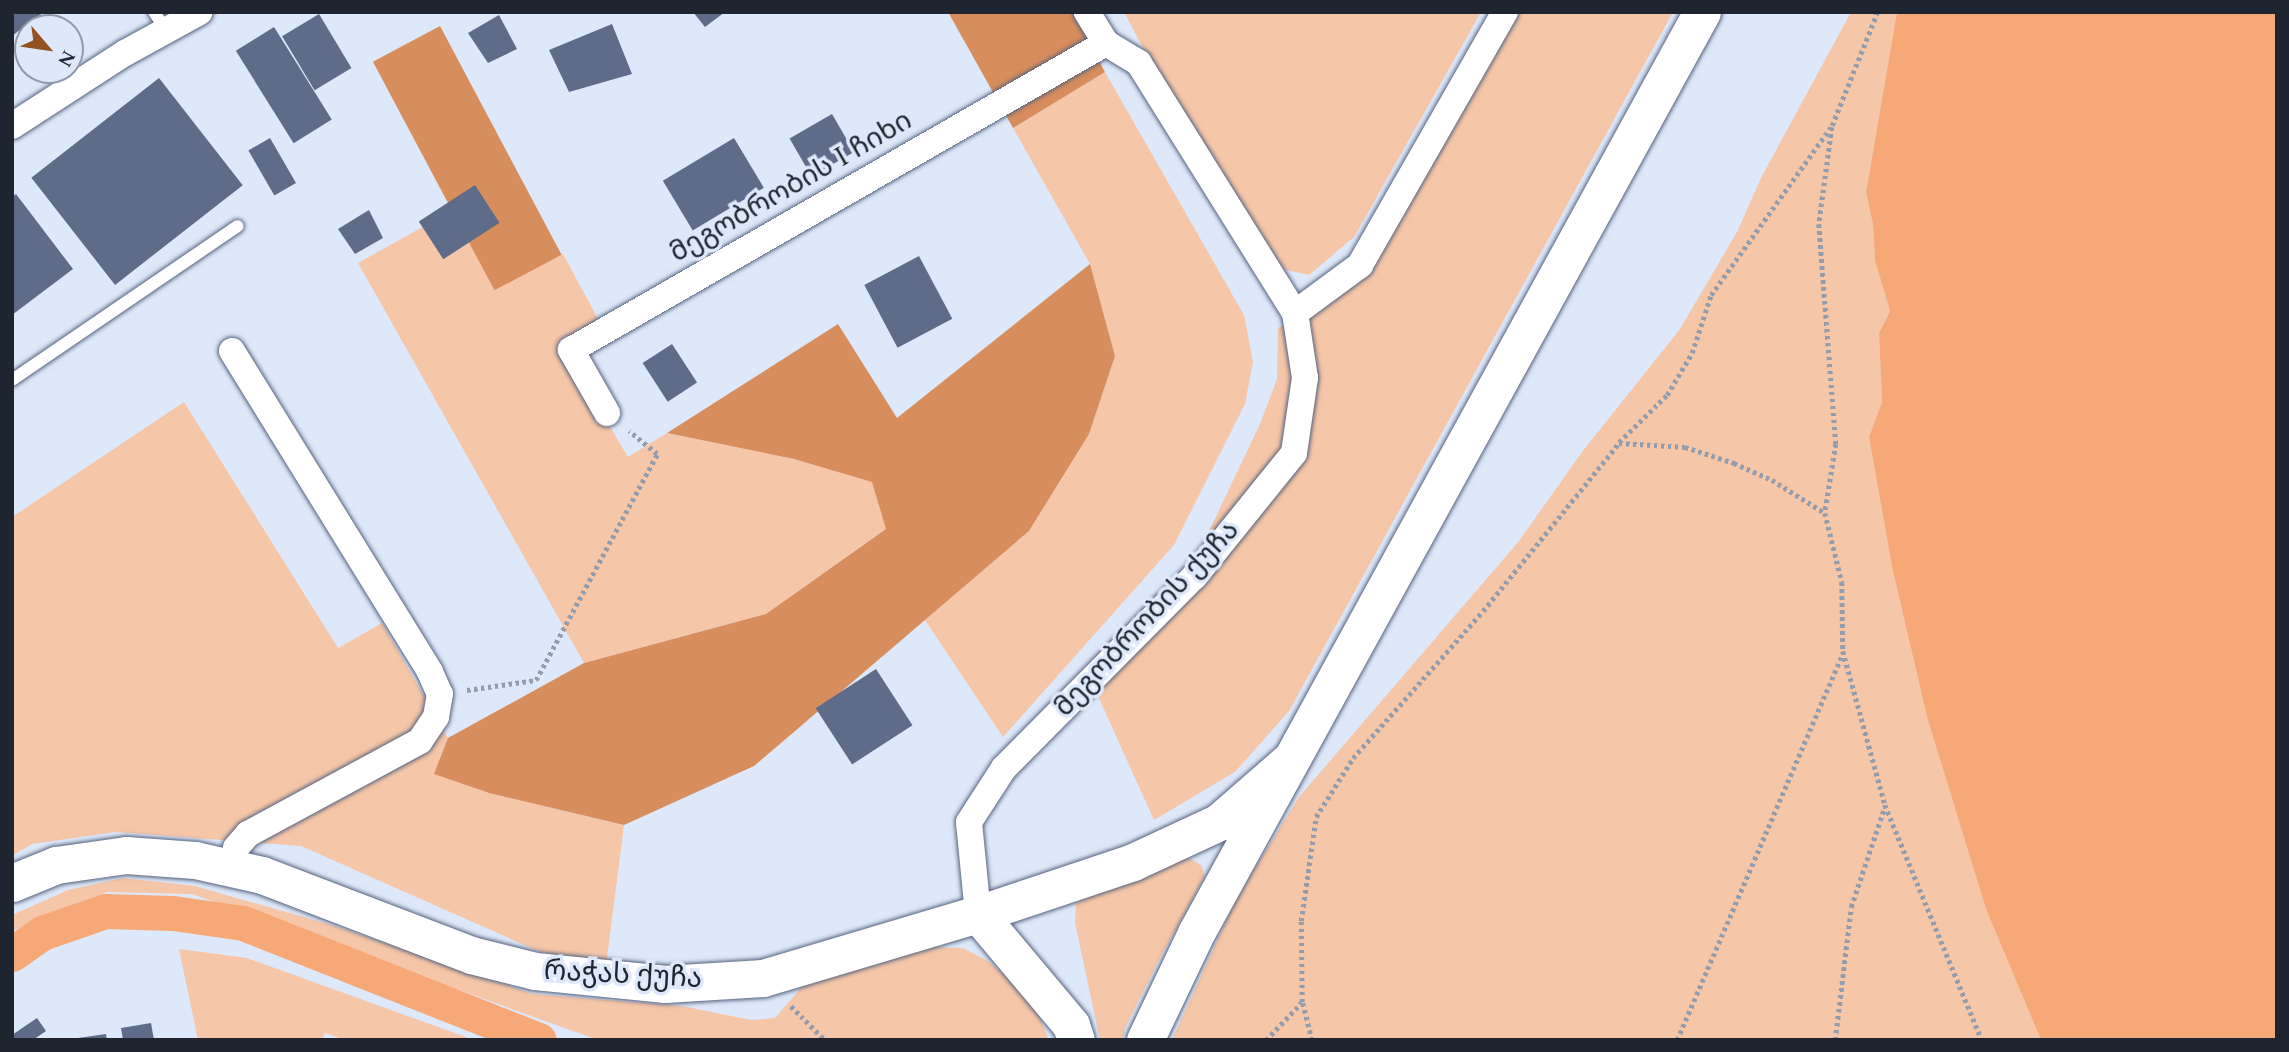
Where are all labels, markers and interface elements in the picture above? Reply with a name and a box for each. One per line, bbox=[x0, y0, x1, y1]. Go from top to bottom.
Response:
north arrow bbox=[14, 14, 84, 84]
text: N bbox=[50, 45, 83, 72]
street label: მეგობრობის I ჩიხი bbox=[664, 104, 918, 270]
street label: მეგობრობის ქუჩა bbox=[1047, 514, 1247, 724]
street label: რაჭას ქუჩა bbox=[543, 954, 703, 996]

